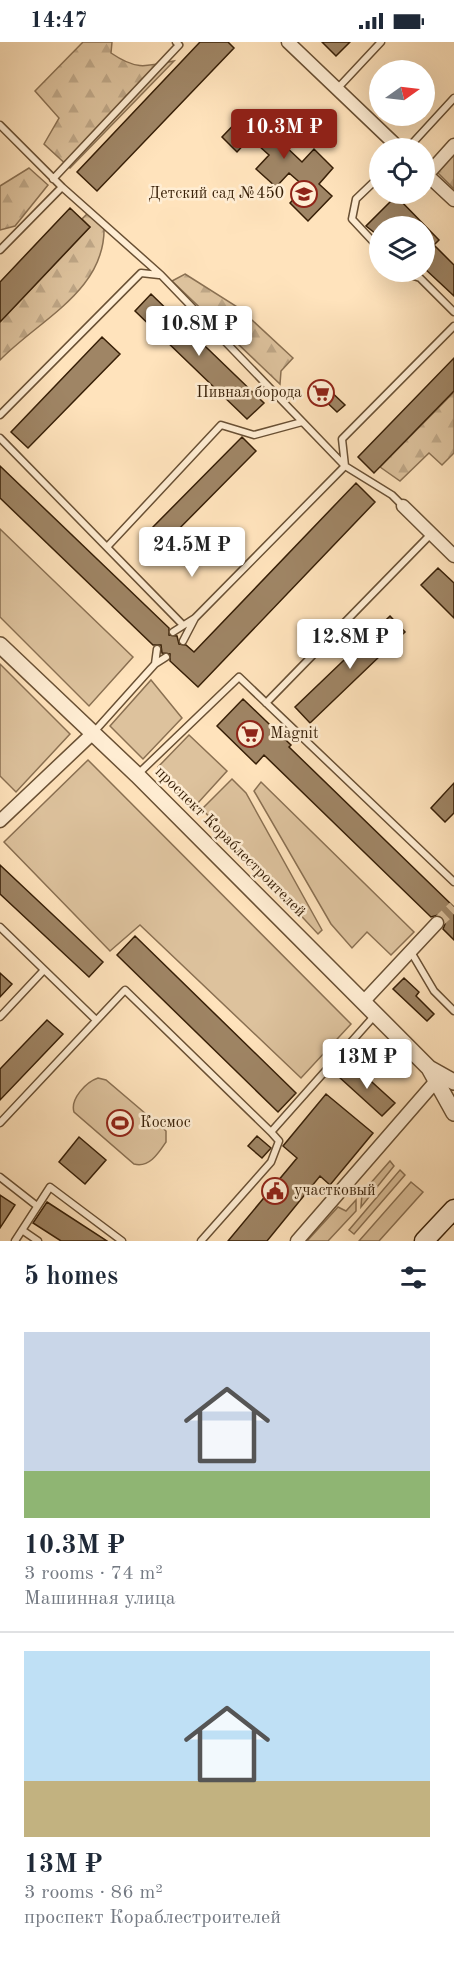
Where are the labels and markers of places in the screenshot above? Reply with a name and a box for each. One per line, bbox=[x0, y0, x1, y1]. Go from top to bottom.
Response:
pin: 10.3M ₽ bbox=[229, 109, 339, 160]
school or university icon: Детский сад №450 bbox=[289, 179, 319, 209]
place label: Детский сад №450 bbox=[148, 186, 284, 202]
pin: 10.8M ₽ bbox=[144, 306, 254, 357]
supermarket icon: Пивная борода bbox=[306, 378, 336, 408]
place label: Пивная борода bbox=[196, 385, 302, 401]
pin: 24.5M ₽ bbox=[137, 527, 247, 578]
pin: 12.8M ₽ bbox=[295, 619, 405, 670]
supermarket icon: Magnit bbox=[235, 719, 265, 749]
place label: Magnit bbox=[270, 726, 319, 742]
pin: 13M ₽ bbox=[325, 1039, 409, 1090]
sports icon: Космос bbox=[105, 1108, 135, 1138]
place label: Космос bbox=[140, 1115, 191, 1131]
public building icon: участковый bbox=[260, 1176, 290, 1206]
place label: участковый bbox=[294, 1183, 376, 1199]

